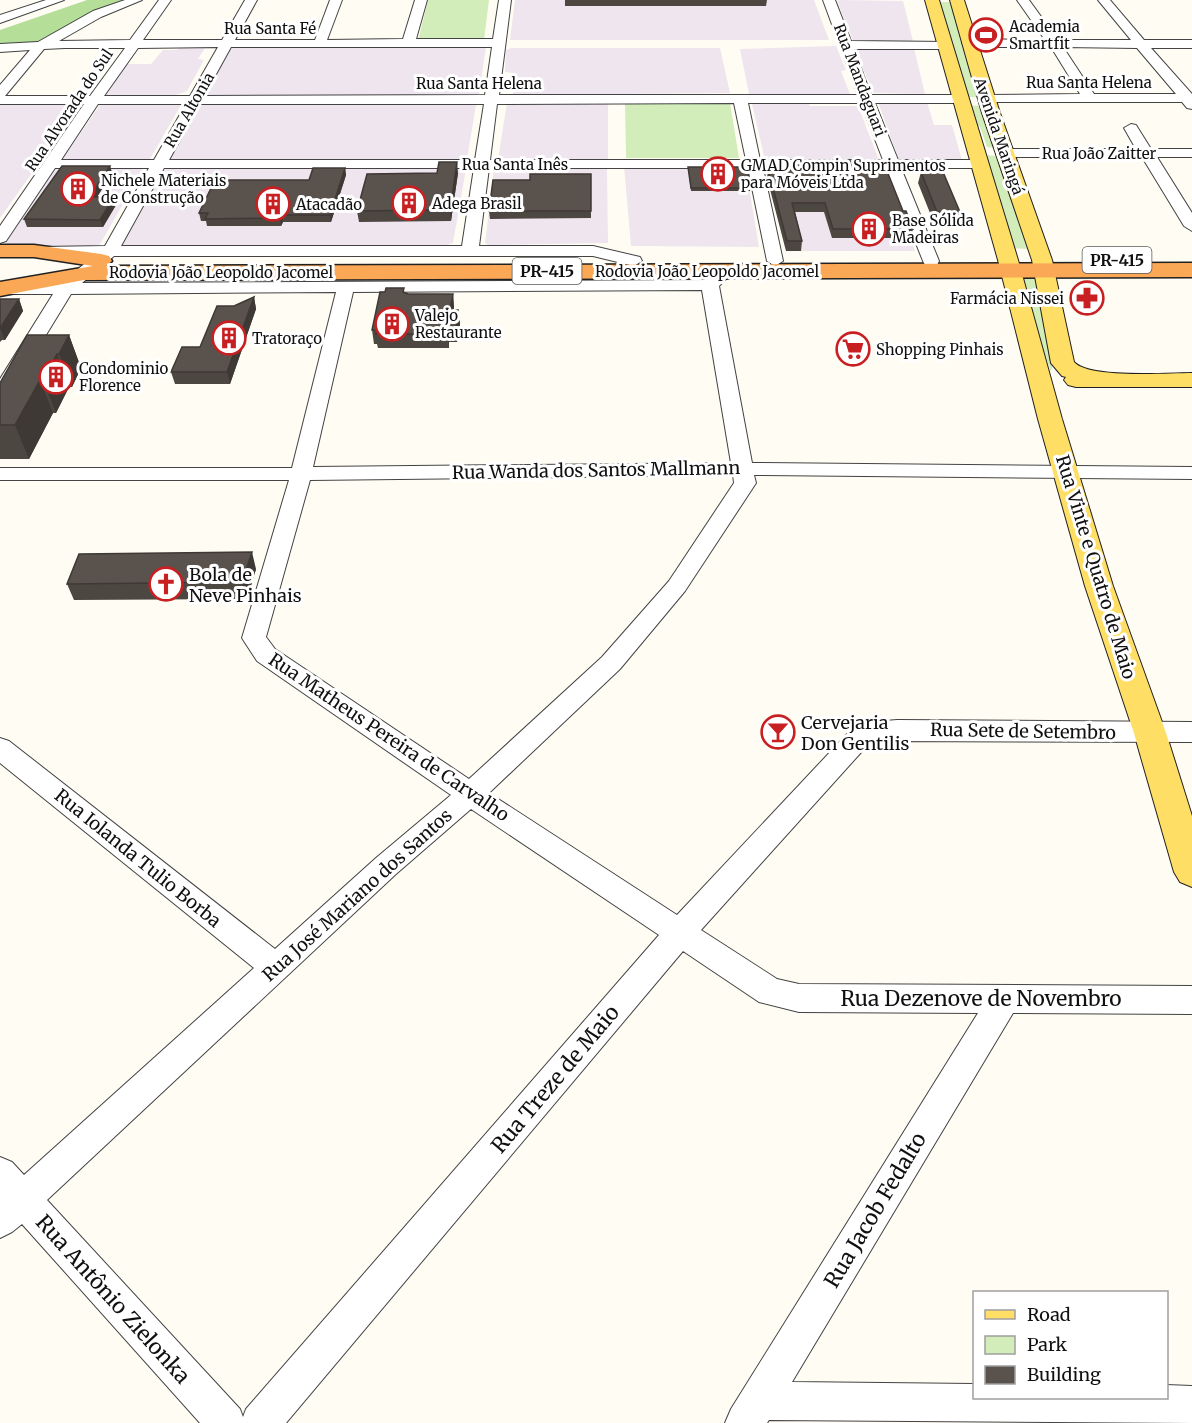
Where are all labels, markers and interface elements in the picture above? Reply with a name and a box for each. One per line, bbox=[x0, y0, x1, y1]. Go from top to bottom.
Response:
sports icon: Academia Smartfit bbox=[968, 17, 1004, 53]
place label: Academia Smartfit bbox=[1008, 17, 1080, 53]
street label: Rua Santa Fé bbox=[224, 19, 316, 38]
street label: Rua Mandaguari bbox=[830, 21, 890, 139]
street label: Rua Alvorada do Sul bbox=[21, 45, 117, 175]
street label: Rua Altonia bbox=[160, 69, 218, 151]
street label: Rua Santa Helena bbox=[1026, 73, 1152, 92]
street label: Rua Santa Helena bbox=[416, 74, 542, 93]
street label: Avenida Maringá bbox=[970, 74, 1028, 197]
street label: Rua João Zaitter bbox=[1042, 144, 1156, 163]
street label: Rua Santa Inês bbox=[462, 155, 568, 174]
building icon: GMAD Compin Suprimentos para Móveis Ltda bbox=[700, 156, 736, 192]
place label: GMAD Compin Suprimentos para Móveis Ltda bbox=[741, 156, 946, 192]
building icon: Nichele Materiais de Construção bbox=[60, 171, 96, 207]
place label: Nichele Materiais de Construção bbox=[101, 171, 226, 207]
building icon: Adega Brasil bbox=[391, 185, 427, 221]
building icon: Atacadão bbox=[255, 186, 291, 222]
place label: Adega Brasil bbox=[431, 194, 522, 213]
place label: Atacadão bbox=[295, 195, 362, 214]
building icon: Base Sólida Madeiras bbox=[851, 211, 887, 247]
place label: Base Sólida Madeiras bbox=[892, 211, 974, 247]
road number: PR-415 bbox=[1082, 247, 1152, 273]
road number: PR-415 bbox=[512, 258, 582, 284]
street label: Rodovia João Leopoldo Jacomel bbox=[595, 262, 819, 281]
street label: Rodovia João Leopoldo Jacomel bbox=[109, 263, 333, 282]
pharmacy icon: Farmácia Nissei bbox=[1069, 280, 1105, 316]
place label: Farmácia Nissei bbox=[950, 289, 1064, 308]
building icon: Valejo Restaurante bbox=[374, 306, 410, 342]
place label: Valejo Restaurante bbox=[414, 306, 502, 342]
building icon: Tratoraço bbox=[211, 320, 247, 356]
place label: Tratoraço bbox=[252, 329, 322, 348]
supermarket icon: Shopping Pinhais bbox=[835, 331, 871, 367]
place label: Shopping Pinhais bbox=[876, 340, 1004, 359]
building icon: Condominio Florence bbox=[38, 359, 74, 395]
place label: Condominio Florence bbox=[79, 359, 169, 395]
street label: Rua Vinte e Quatro de Maio bbox=[1051, 452, 1141, 682]
street label: Rua Wanda dos Santos Mallmann bbox=[452, 456, 740, 484]
place label: Bola de Neve Pinhais bbox=[189, 563, 302, 607]
church icon: Bola de Neve Pinhais bbox=[148, 566, 184, 602]
street label: Rua Matheus Pereira de Carvalho bbox=[264, 648, 514, 826]
place label: Cervejaria Don Gentilis bbox=[801, 711, 909, 755]
bar icon: Cervejaria Don Gentilis bbox=[760, 714, 796, 750]
street label: Rua Sete de Setembro bbox=[930, 718, 1116, 744]
street label: Rua Iolanda Tulio Borba bbox=[50, 784, 226, 932]
street label: Rua José Mariano dos Santos bbox=[257, 804, 457, 986]
street label: Rua Dezenove de Novembro bbox=[840, 985, 1122, 1012]
street label: Rua Treze de Maio bbox=[485, 999, 625, 1159]
street label: Rua Jacob Fedalto bbox=[818, 1127, 932, 1293]
street label: Rua Antônio Zielonka bbox=[30, 1209, 196, 1389]
legend bbox=[973, 1291, 1168, 1399]
text: Road bbox=[1027, 1303, 1071, 1326]
text: Park bbox=[1027, 1333, 1068, 1356]
text: Building bbox=[1027, 1363, 1101, 1386]

